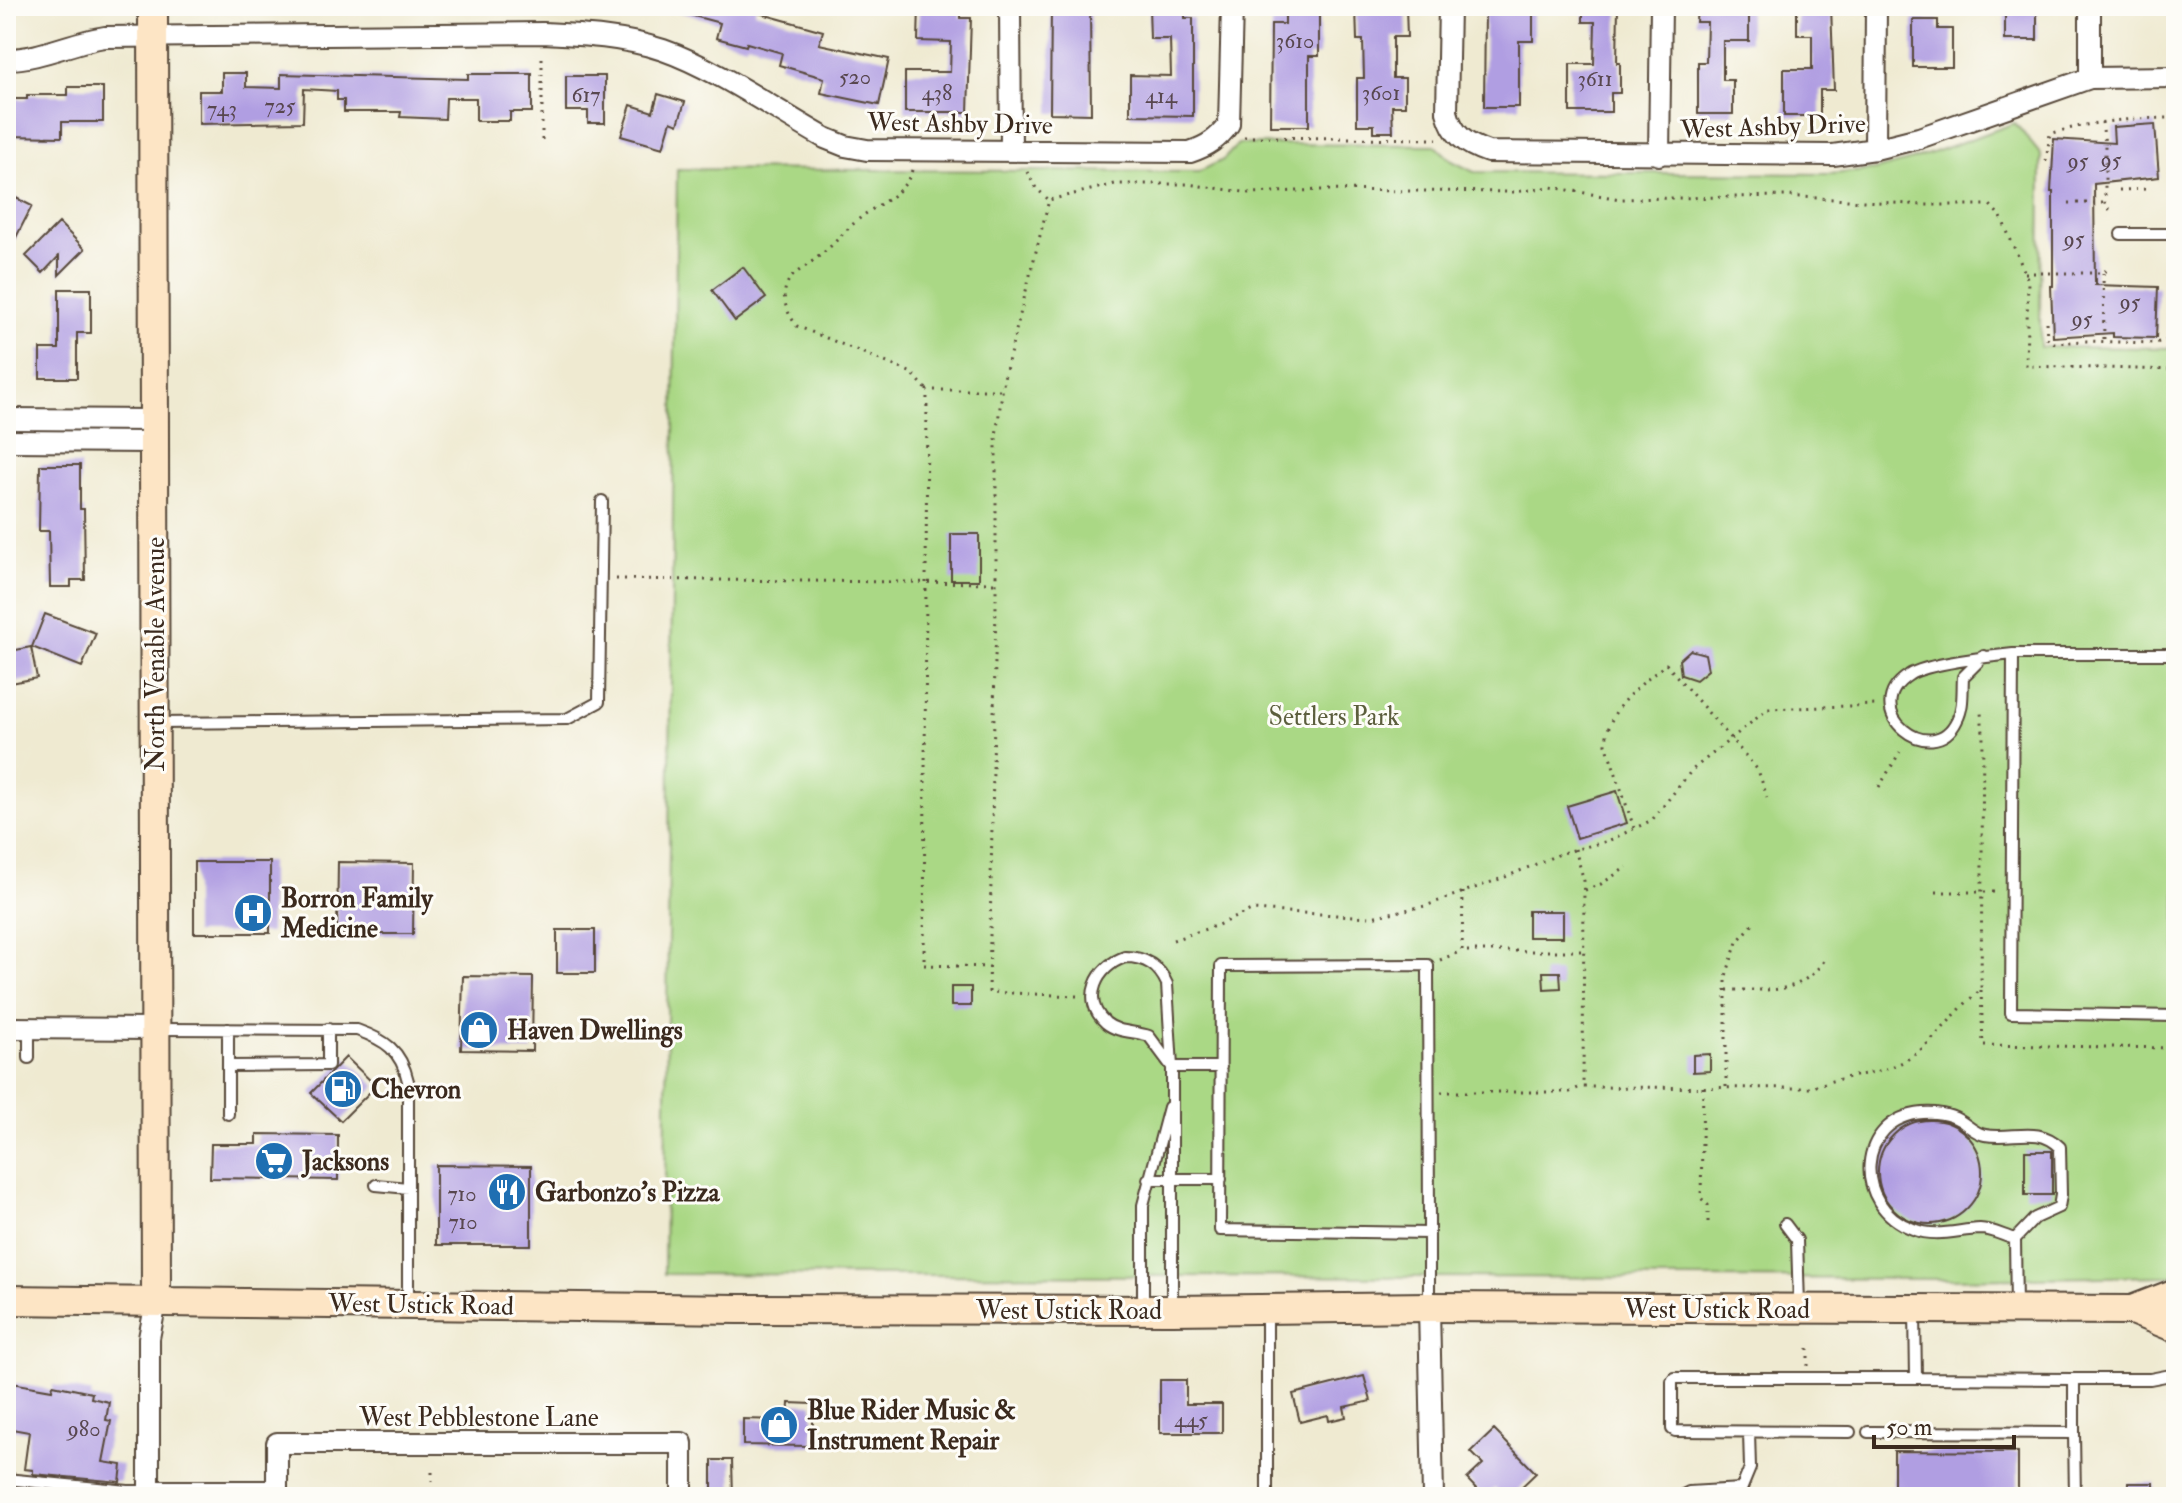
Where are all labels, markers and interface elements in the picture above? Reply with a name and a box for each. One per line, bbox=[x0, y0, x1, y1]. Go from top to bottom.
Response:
house number: 3610 bbox=[1276, 27, 1314, 55]
house number: 520 bbox=[839, 63, 871, 91]
house number: 3611 bbox=[1577, 65, 1613, 93]
house number: 438 bbox=[922, 79, 952, 107]
house number: 3601 bbox=[1362, 79, 1400, 107]
house number: 617 bbox=[572, 81, 600, 109]
house number: 414 bbox=[1145, 82, 1178, 110]
house number: 725 bbox=[265, 92, 296, 120]
house number: 743 bbox=[207, 95, 237, 123]
street label: West Ashby Drive bbox=[866, 106, 1053, 142]
street label: West Ashby Drive bbox=[1679, 108, 1867, 146]
house number: 95 bbox=[2099, 146, 2122, 174]
house number: 95 bbox=[2066, 147, 2089, 175]
house number: 95 bbox=[2062, 225, 2085, 253]
house number: 95 bbox=[2118, 288, 2141, 316]
house number: 95 bbox=[2070, 305, 2093, 333]
street label: North Venable Avenue bbox=[140, 537, 172, 771]
park label: Settlers Park bbox=[1268, 701, 1400, 733]
place label: Borron Family Medicine bbox=[280, 883, 434, 945]
hospital icon: Borron Family Medicine bbox=[232, 892, 274, 934]
shop icon: Haven Dwellings bbox=[458, 1009, 500, 1051]
place label: Haven Dwellings bbox=[507, 1015, 683, 1048]
fuel station icon: Chevron bbox=[322, 1068, 364, 1110]
place label: Chevron bbox=[371, 1074, 462, 1106]
supermarket icon: Jacksons bbox=[253, 1140, 295, 1182]
place label: Jacksons bbox=[300, 1146, 389, 1178]
restaurant icon: Garbonzo's Pizza bbox=[486, 1171, 528, 1213]
place label: Garbonzo's Pizza bbox=[535, 1177, 721, 1209]
house number: 710 bbox=[447, 1180, 477, 1208]
house number: 710 bbox=[448, 1208, 478, 1236]
street label: West Ustick Road bbox=[327, 1287, 514, 1323]
street label: West Ustick Road bbox=[1623, 1294, 1810, 1326]
street label: West Ustick Road bbox=[975, 1295, 1162, 1327]
place label: Blue Rider Music & Instrument Repair bbox=[807, 1395, 1016, 1458]
scale bar bbox=[1874, 1399, 2014, 1449]
street label: West Pebblestone Lane bbox=[358, 1402, 599, 1434]
shop icon: Blue Rider Music & Instrument Repair bbox=[758, 1404, 800, 1446]
house number: 445 bbox=[1174, 1406, 1208, 1434]
text: 50 m bbox=[1886, 1412, 1933, 1443]
house number: 980 bbox=[66, 1415, 100, 1443]

